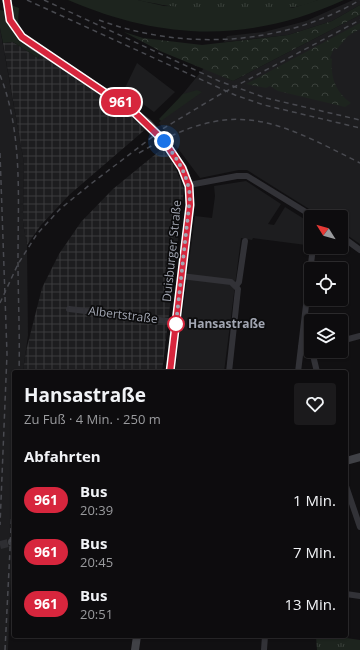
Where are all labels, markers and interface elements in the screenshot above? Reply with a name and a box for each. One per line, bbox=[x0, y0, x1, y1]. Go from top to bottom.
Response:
line badge: 961 bbox=[98, 89, 144, 115]
text: 961 bbox=[109, 92, 133, 111]
your location bbox=[154, 131, 174, 151]
street label: Duisburger Straße bbox=[158, 199, 185, 303]
north arrow bbox=[304, 210, 348, 254]
map controls bbox=[304, 210, 348, 358]
button: locate bbox=[304, 262, 348, 306]
street label: Albertstraße bbox=[87, 302, 159, 327]
button: layers bbox=[304, 314, 348, 358]
marker: Hansastraße bbox=[167, 315, 185, 333]
place label: Hansastraße bbox=[188, 315, 265, 332]
text: Hansastraße bbox=[24, 382, 146, 408]
button: heart bbox=[294, 383, 336, 425]
text: Zu Fuß · 4 Min. · 250 m bbox=[24, 410, 161, 428]
text: Abfahrten bbox=[24, 446, 101, 466]
text: Bus bbox=[80, 481, 107, 501]
text: 961 bbox=[34, 490, 58, 509]
text: 1 Min. bbox=[293, 490, 336, 510]
text: 20:39 bbox=[80, 501, 113, 519]
text: Bus bbox=[80, 533, 107, 553]
text: 961 bbox=[34, 542, 58, 561]
text: 7 Min. bbox=[293, 542, 336, 562]
text: 20:45 bbox=[80, 553, 113, 571]
text: Bus bbox=[80, 585, 107, 605]
text: 961 bbox=[34, 594, 58, 613]
text: 13 Min. bbox=[285, 594, 336, 614]
text: 20:51 bbox=[80, 605, 113, 623]

